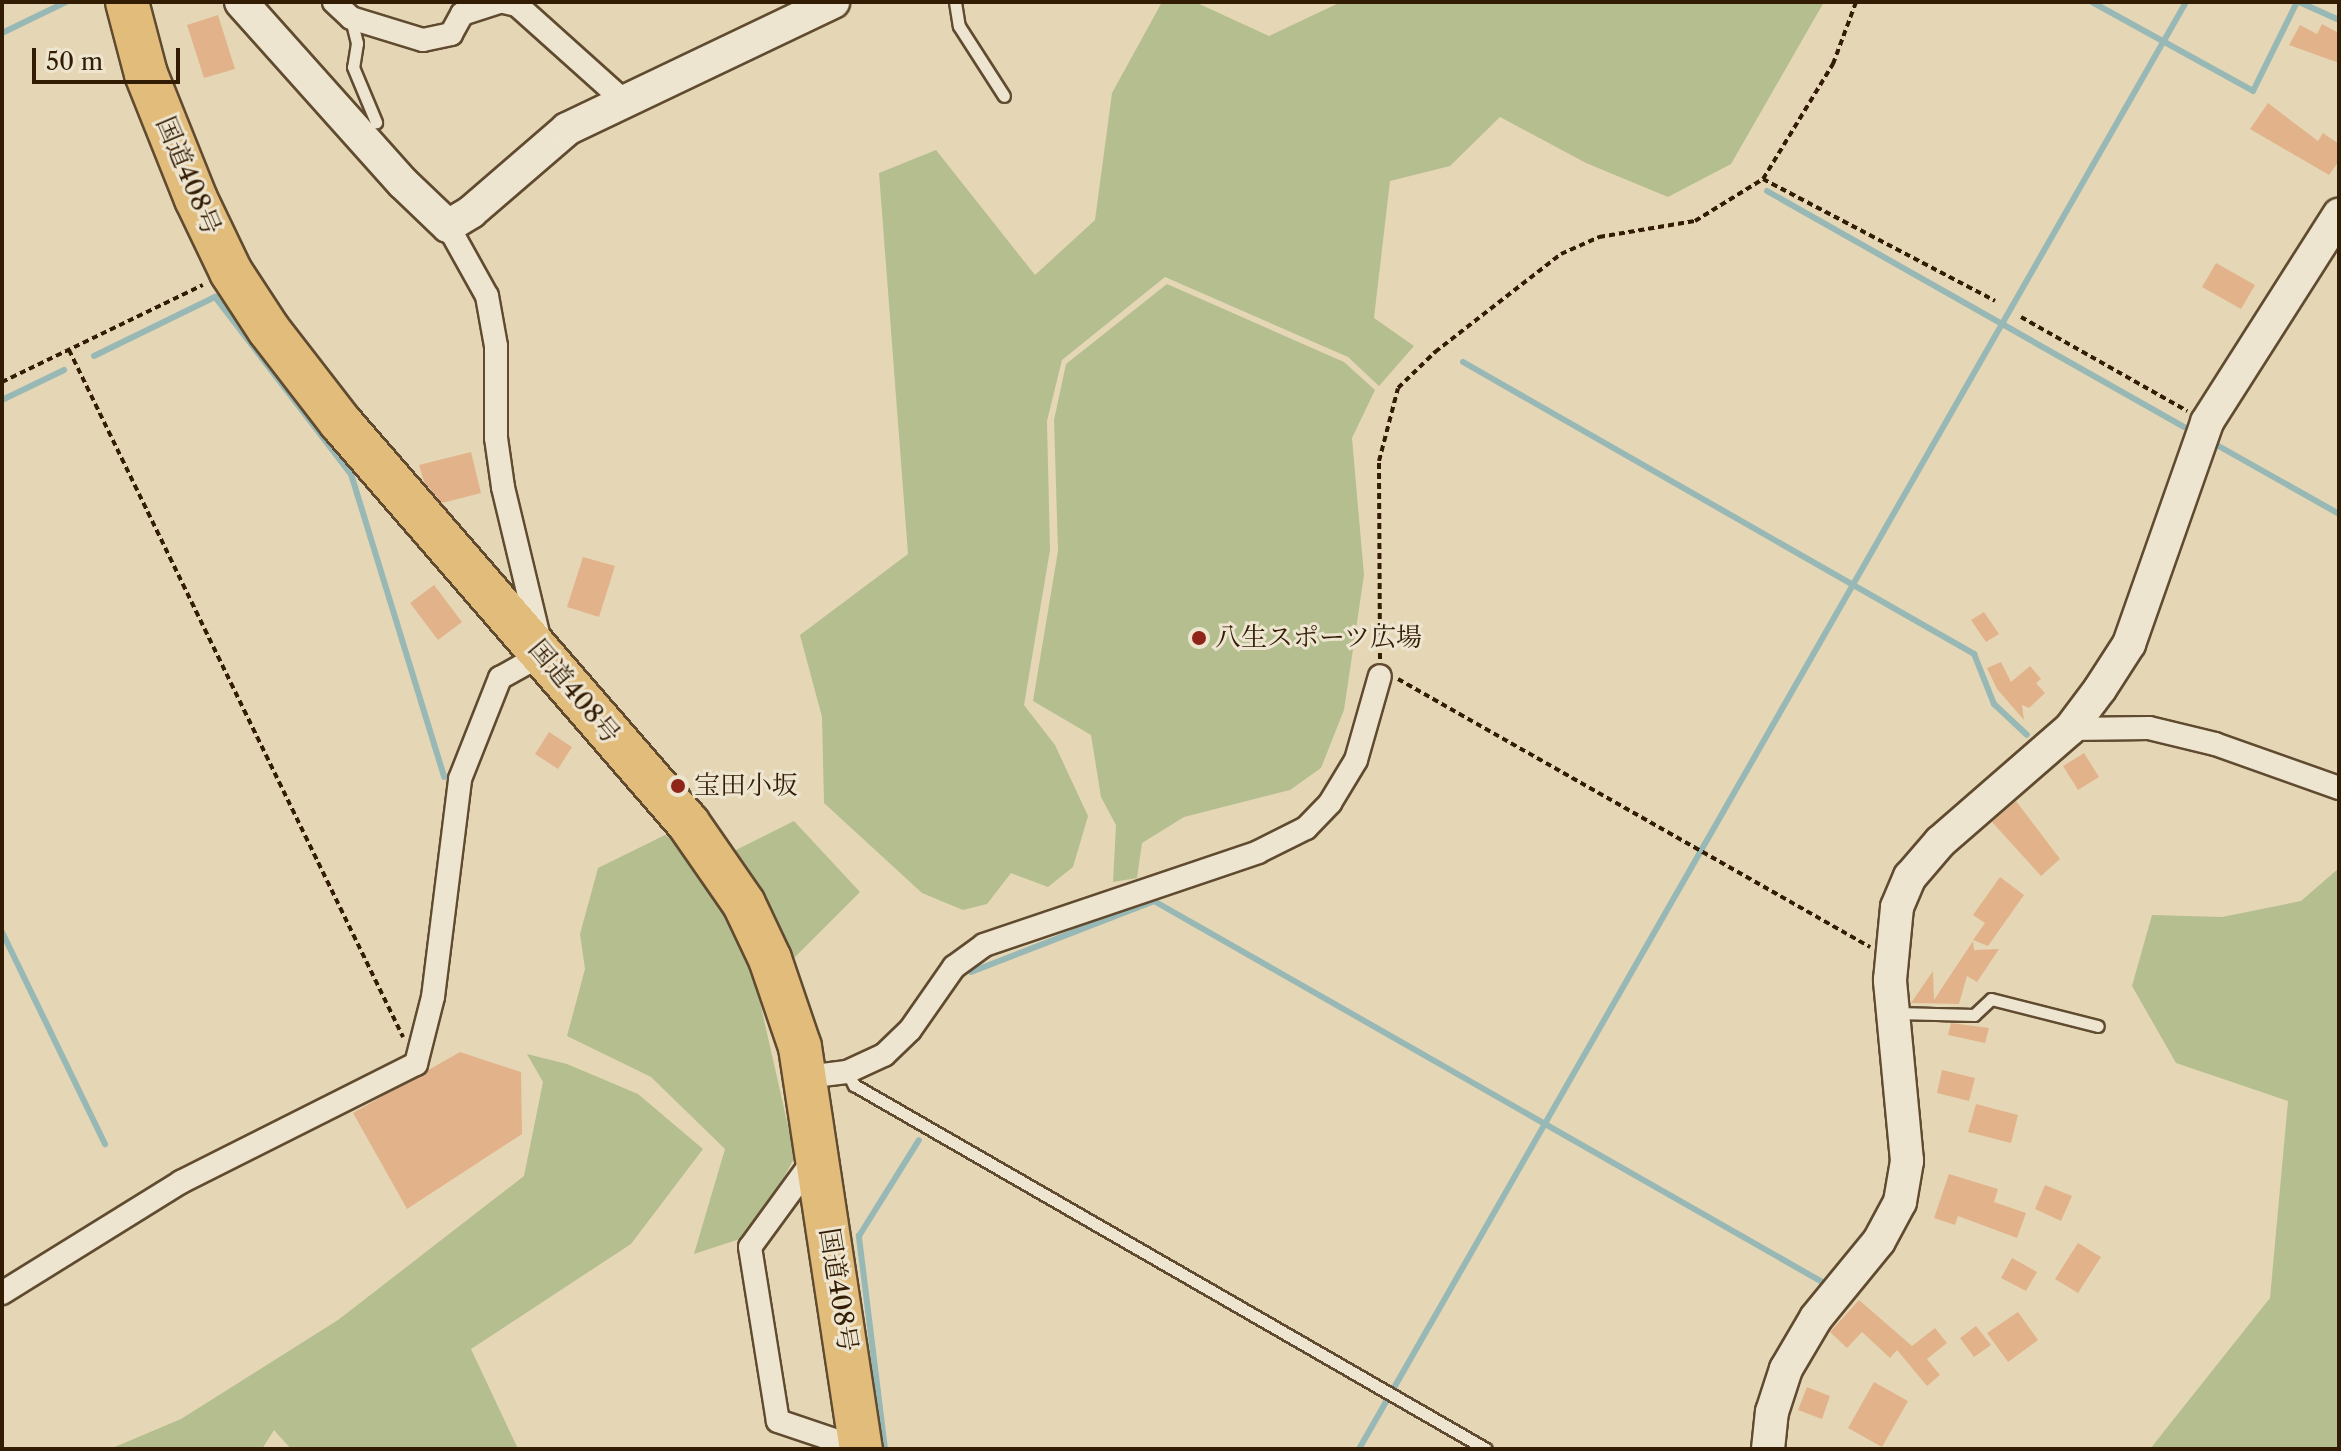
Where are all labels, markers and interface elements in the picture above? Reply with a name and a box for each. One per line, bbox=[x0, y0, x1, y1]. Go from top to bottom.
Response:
scale bar bbox=[36, 32, 184, 82]
text: 50 m bbox=[46, 47, 103, 76]
street label: 国道408号 bbox=[149, 112, 227, 240]
place label: 八生スポーツ広場 bbox=[1215, 622, 1423, 654]
marker: 八生スポーツ広場 bbox=[1190, 629, 1208, 647]
street label: 国道408号 bbox=[522, 634, 626, 750]
place label: 宝田小坂 bbox=[694, 770, 798, 802]
marker: 宝田小坂 bbox=[669, 777, 687, 795]
street label: 国道408号 bbox=[813, 1226, 863, 1354]

